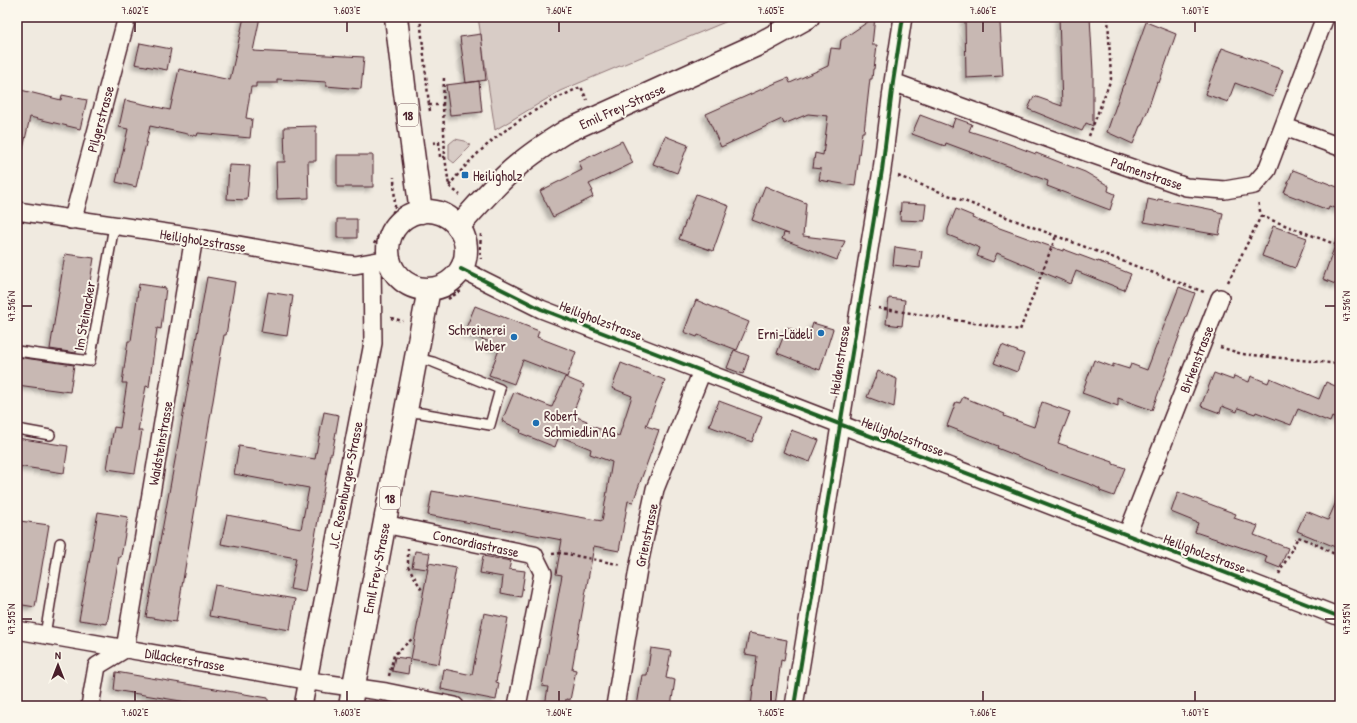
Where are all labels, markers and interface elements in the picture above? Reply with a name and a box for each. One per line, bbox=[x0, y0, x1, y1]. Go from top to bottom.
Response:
text: 7.602°E bbox=[122, 4, 149, 17]
text: 7.603°E bbox=[334, 4, 361, 17]
text: 7.604°E bbox=[546, 4, 573, 17]
text: 7.605°E bbox=[758, 4, 785, 17]
text: 7.606°E bbox=[970, 4, 997, 17]
text: 7.607°E bbox=[1181, 4, 1209, 17]
street label: Emil Frey-Strasse bbox=[576, 78, 669, 134]
street label: Pilgerstrasse bbox=[82, 83, 119, 155]
road number: 18 bbox=[398, 104, 418, 126]
street label: Palmenstrasse bbox=[1109, 152, 1186, 194]
place label: Heiligholz bbox=[473, 166, 523, 186]
marker: Heiligholz bbox=[460, 170, 470, 180]
street label: Heiligholzstrasse bbox=[158, 224, 248, 257]
street label: Im Steinacker bbox=[69, 279, 100, 352]
text: 47.516°N bbox=[5, 291, 18, 321]
text: 47.516°N bbox=[1340, 291, 1353, 321]
street label: Heiligholzstrasse bbox=[557, 296, 645, 346]
place label: Schreinerei Weber bbox=[448, 320, 507, 355]
street label: Birkenstrasse bbox=[1174, 322, 1218, 395]
street label: Heidenstrasse bbox=[824, 323, 854, 396]
place label: Erni-Lädeli bbox=[758, 324, 813, 343]
marker: Erni-Lädeli bbox=[816, 328, 826, 338]
marker: Schreinerei Weber bbox=[509, 332, 519, 342]
street label: Waidsteinstrasse bbox=[143, 399, 177, 487]
place label: Robert Schmiedlin AG bbox=[544, 406, 616, 441]
street label: Heiligholzstrasse bbox=[859, 412, 947, 462]
marker: Robert Schmiedlin AG bbox=[531, 418, 541, 428]
street label: J.C. Rosenburger-Strasse bbox=[323, 419, 368, 551]
road number: 18 bbox=[380, 487, 400, 509]
street label: Grienstrasse bbox=[630, 501, 662, 569]
street label: Emil Frey-Strasse bbox=[358, 521, 395, 615]
street label: Concordiastrasse bbox=[431, 525, 521, 561]
street label: Heiligholzstrasse bbox=[1161, 529, 1249, 579]
text: 47.515°N bbox=[5, 604, 18, 634]
text: 47.515°N bbox=[1340, 604, 1353, 634]
street label: Dillackerstrasse bbox=[143, 643, 227, 675]
north arrow bbox=[38, 645, 78, 685]
text: N bbox=[55, 648, 61, 662]
text: 7.602°E bbox=[122, 706, 149, 719]
text: 7.603°E bbox=[334, 706, 361, 719]
text: 7.604°E bbox=[546, 706, 573, 719]
text: 7.605°E bbox=[758, 706, 785, 719]
text: 7.606°E bbox=[970, 706, 997, 719]
text: 7.607°E bbox=[1181, 706, 1209, 719]

